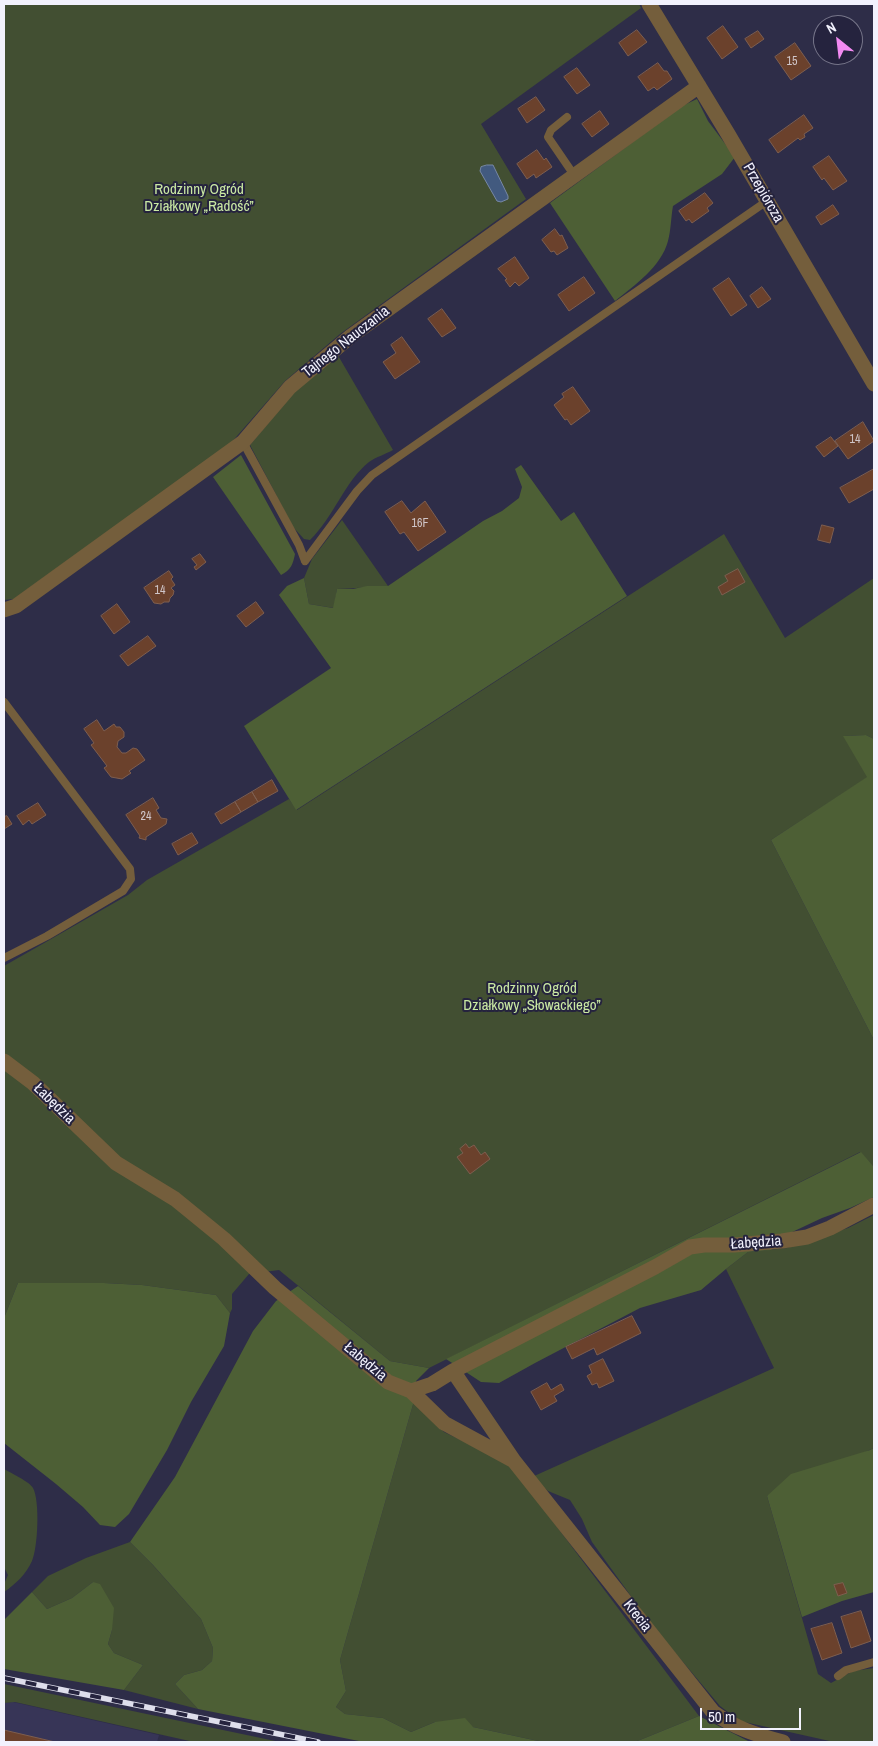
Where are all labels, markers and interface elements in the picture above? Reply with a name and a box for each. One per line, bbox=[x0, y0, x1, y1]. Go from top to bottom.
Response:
north arrow bbox=[813, 15, 863, 65]
text: N bbox=[823, 18, 839, 38]
house number: 15 bbox=[787, 55, 797, 69]
street label: Przepiórcza bbox=[739, 160, 787, 226]
park label: Rodzinny Ogród Działkowy „Radość” bbox=[144, 181, 254, 216]
street label: Tajnego Nauczania bbox=[299, 302, 393, 382]
house number: 14 bbox=[850, 433, 860, 447]
house number: 16F bbox=[412, 517, 428, 531]
house number: 14 bbox=[155, 584, 165, 598]
house number: 24 bbox=[141, 810, 151, 824]
park label: Rodzinny Ogród Działkowy „Słowackiego” bbox=[463, 980, 601, 1015]
street label: Łabędzia bbox=[30, 1080, 78, 1128]
street label: Łabędzia bbox=[730, 1232, 782, 1254]
street label: Łabędzia bbox=[340, 1339, 390, 1385]
street label: Krecia bbox=[619, 1596, 655, 1636]
scale bar bbox=[703, 1698, 804, 1730]
text: 50 m bbox=[708, 1706, 735, 1727]

